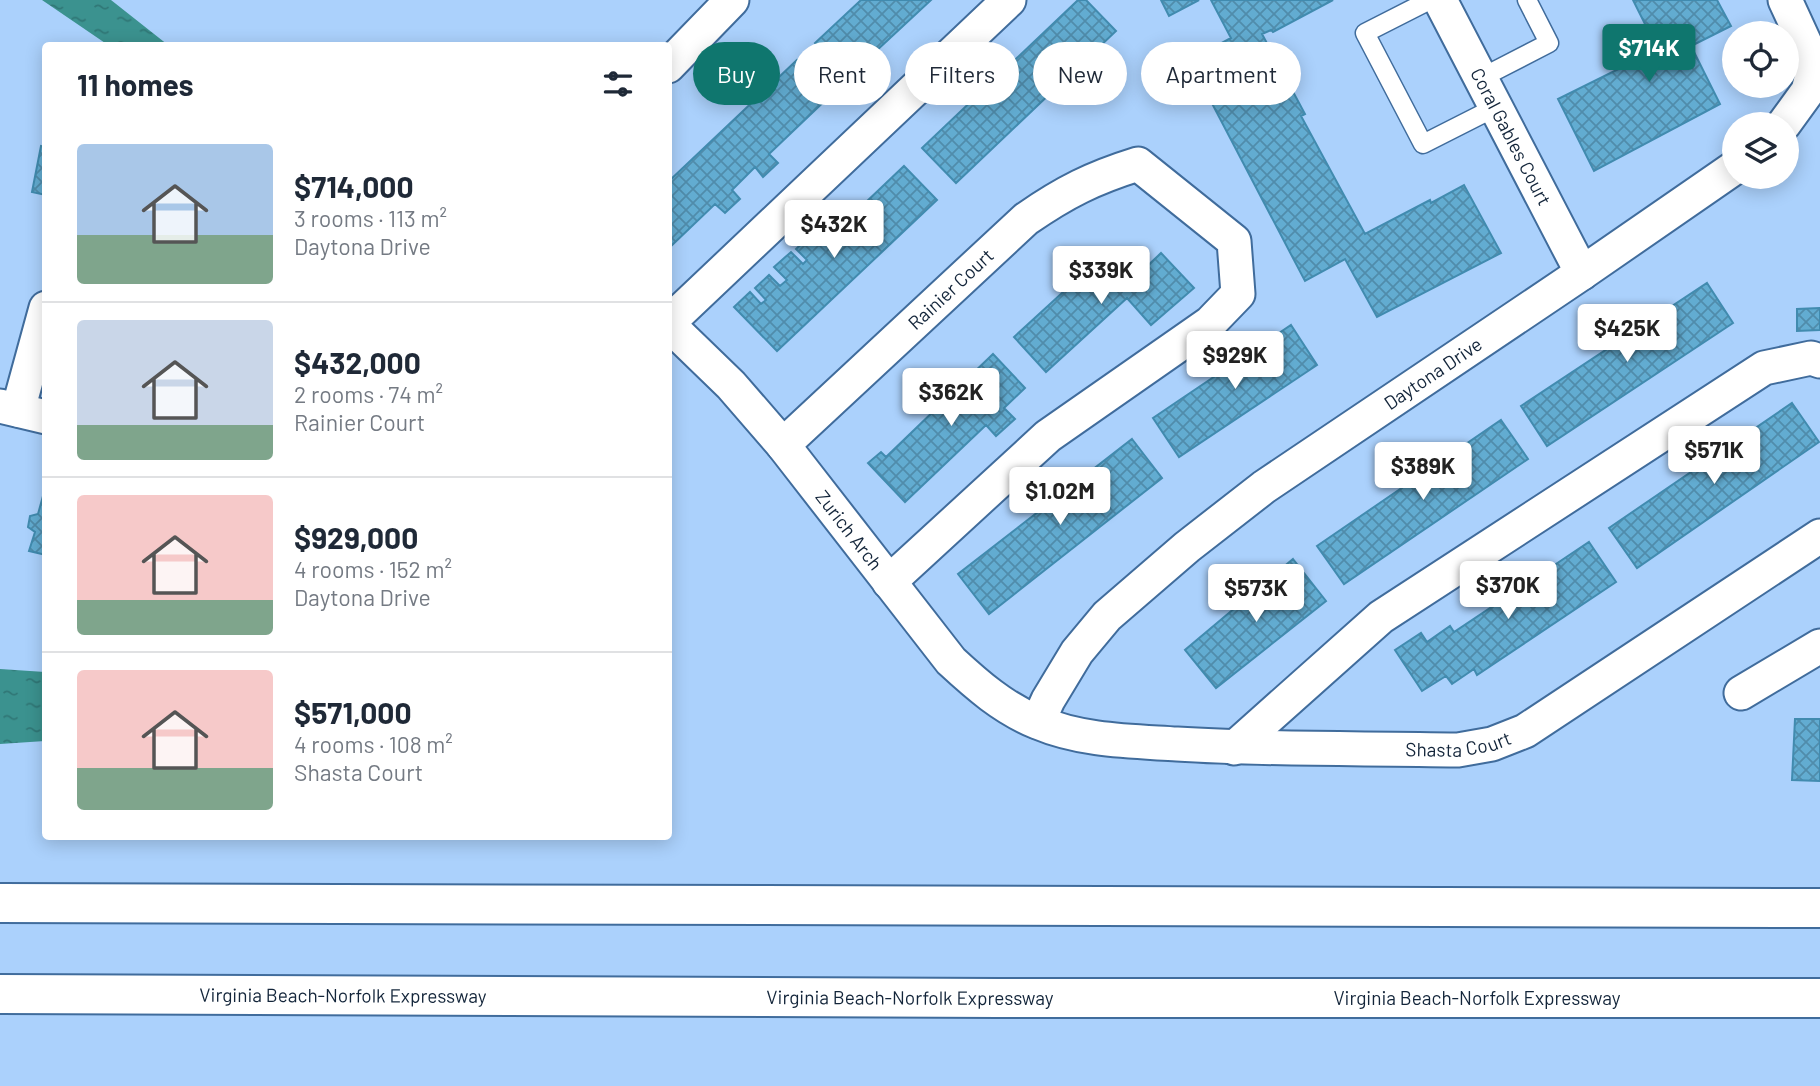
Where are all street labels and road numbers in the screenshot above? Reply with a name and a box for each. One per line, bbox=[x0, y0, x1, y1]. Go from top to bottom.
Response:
street label: Coral Gables Court bbox=[1466, 64, 1557, 209]
street label: Rainier Court bbox=[903, 243, 998, 334]
street label: Daytona Drive bbox=[1379, 332, 1486, 414]
street label: Zurich Arch bbox=[811, 485, 888, 574]
street label: Shasta Court bbox=[1405, 726, 1514, 761]
street label: Virginia Beach-Norfolk Expressway bbox=[199, 983, 487, 1007]
street label: Virginia Beach-Norfolk Expressway bbox=[766, 985, 1054, 1009]
street label: Virginia Beach-Norfolk Expressway bbox=[1333, 986, 1621, 1009]

